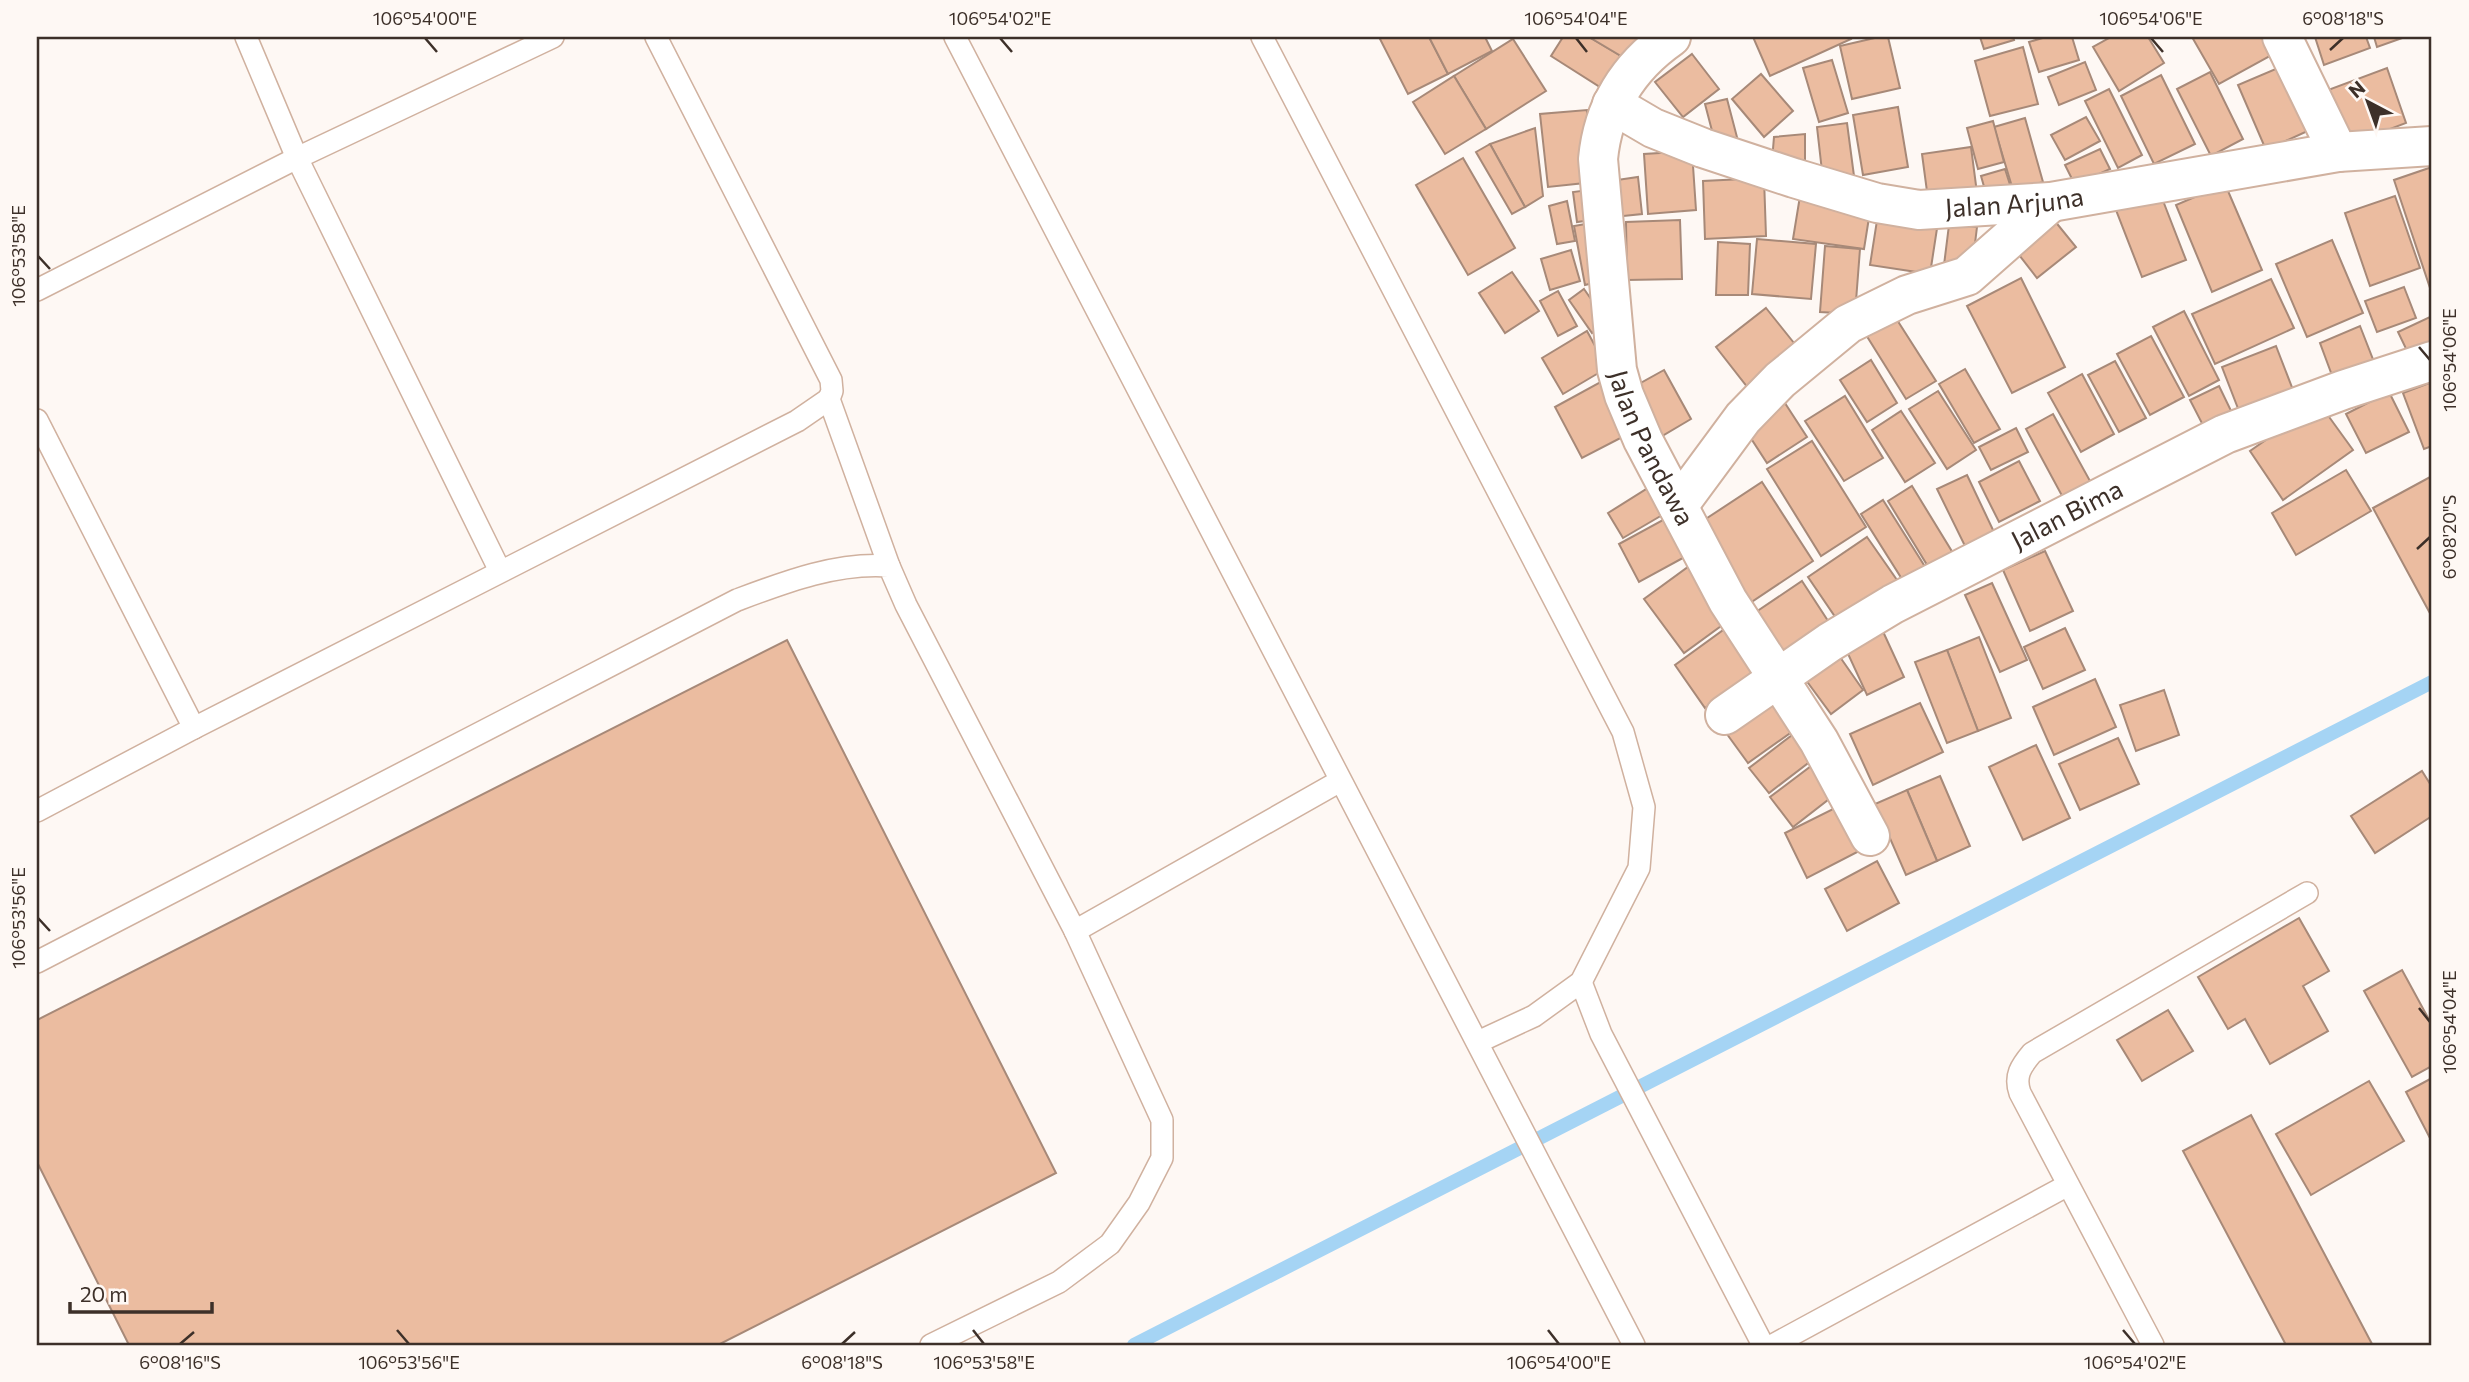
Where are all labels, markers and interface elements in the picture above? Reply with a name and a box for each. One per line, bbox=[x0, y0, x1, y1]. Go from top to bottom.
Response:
text: 106°54'00"E bbox=[373, 7, 477, 29]
text: 106°54'02"E bbox=[949, 7, 1051, 29]
text: 106°54'04"E bbox=[1524, 7, 1628, 29]
text: 106°54'06"E bbox=[2099, 7, 2203, 29]
text: 6°08'18"S bbox=[2302, 7, 2384, 29]
north arrow bbox=[2332, 66, 2402, 136]
text: N bbox=[2344, 75, 2369, 102]
street label: Jalan Arjuna bbox=[1944, 180, 2086, 222]
text: 106°53'58"E bbox=[7, 205, 29, 307]
text: 106°54'06"E bbox=[2438, 308, 2460, 412]
street label: Jalan Pandawa bbox=[1604, 366, 1702, 530]
street label: Jalan Bima bbox=[2005, 472, 2127, 555]
text: 6°08'20"S bbox=[2438, 495, 2460, 579]
text: 106°53'56"E bbox=[7, 867, 29, 969]
text: 106°54'04"E bbox=[2438, 970, 2460, 1074]
scale bar bbox=[70, 1270, 212, 1314]
text: 20 m bbox=[80, 1281, 128, 1306]
text: 6°08'16"S bbox=[139, 1351, 221, 1373]
text: 106°53'56"E bbox=[358, 1351, 460, 1373]
text: 6°08'18"S bbox=[801, 1351, 883, 1373]
text: 106°53'58"E bbox=[933, 1351, 1035, 1373]
text: 106°54'00"E bbox=[1507, 1351, 1611, 1373]
text: 106°54'02"E bbox=[2084, 1351, 2186, 1373]

